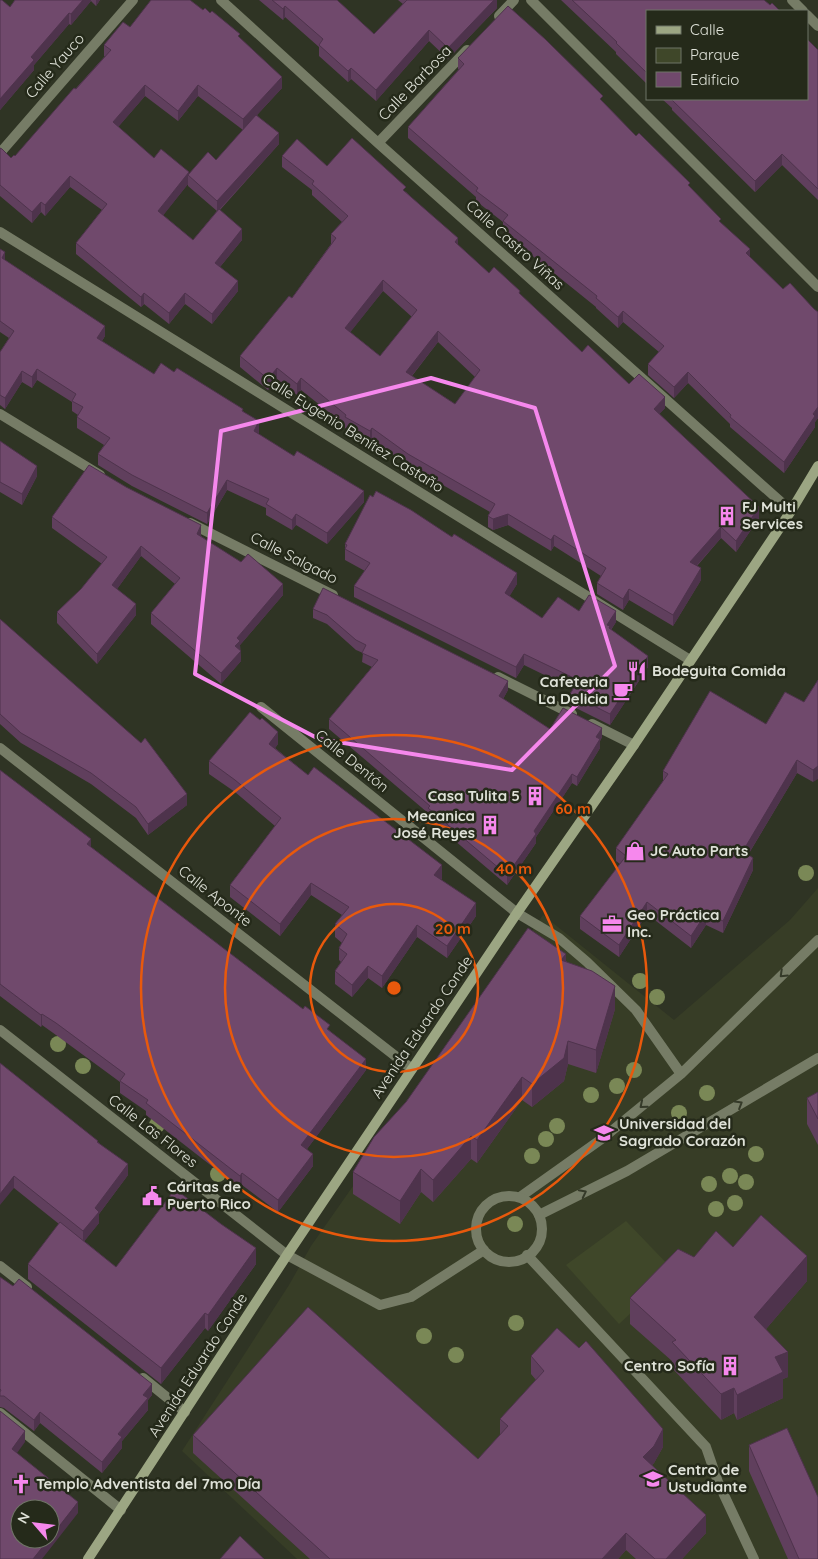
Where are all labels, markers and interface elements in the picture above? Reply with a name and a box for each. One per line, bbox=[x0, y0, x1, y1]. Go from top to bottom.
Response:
legend bbox=[646, 10, 808, 100]
text: Calle bbox=[690, 20, 724, 39]
street label: Calle Yauco bbox=[21, 29, 88, 102]
street label: Calle Barbosa bbox=[374, 41, 455, 124]
text: Parque bbox=[690, 45, 740, 64]
text: Edificio bbox=[690, 70, 739, 89]
street label: Calle Castro Viñas bbox=[462, 195, 568, 294]
street label: Calle Eugenio Benítez Castaño bbox=[259, 369, 447, 496]
place label: FJ Multi Services bbox=[742, 497, 803, 533]
building icon: FJ Multi Services bbox=[716, 505, 738, 527]
street label: Calle Salgado bbox=[247, 527, 341, 588]
restaurant icon: Bodeguita Comida bbox=[626, 660, 648, 682]
place label: Bodeguita Comida bbox=[652, 661, 786, 680]
place label: Cafeteria La Delicia bbox=[538, 672, 608, 708]
cafe icon: Cafeteria La Delicia bbox=[612, 680, 634, 702]
street label: Calle Dentón bbox=[312, 725, 393, 796]
building icon: Casa Tulita 5 bbox=[524, 785, 546, 807]
place label: Casa Tulita 5 bbox=[428, 786, 520, 805]
text: 60 m bbox=[555, 799, 591, 818]
place label: Mecanica José Reyes bbox=[393, 806, 475, 842]
building icon: Mecanica José Reyes bbox=[479, 814, 501, 836]
shop icon: JC Auto Parts bbox=[624, 840, 646, 862]
place label: JC Auto Parts bbox=[650, 841, 748, 860]
text: 40 m bbox=[496, 859, 532, 878]
street label: Calle Aponte bbox=[175, 861, 256, 930]
place label: Geo Práctica Inc. bbox=[627, 905, 719, 941]
office icon: Geo Práctica Inc. bbox=[601, 913, 623, 935]
text: 20 m bbox=[435, 919, 471, 938]
street label: Avenida Eduardo Conde bbox=[367, 952, 476, 1102]
one-way arrow bbox=[780, 969, 789, 978]
centre of rings bbox=[385, 979, 403, 997]
street label: Calle Las Flores bbox=[105, 1090, 202, 1171]
one-way arrow bbox=[640, 1099, 649, 1108]
one-way arrow bbox=[734, 1101, 743, 1111]
place label: Universidad del Sagrado Corazón bbox=[619, 1114, 746, 1150]
school or university icon: Universidad del Sagrado Corazón bbox=[593, 1122, 615, 1144]
place label: Cáritas de Puerto Rico bbox=[167, 1177, 251, 1213]
public building icon: Cáritas de Puerto Rico bbox=[141, 1185, 163, 1207]
one-way arrow bbox=[577, 1189, 586, 1199]
street label: Avenida Eduardo Conde bbox=[144, 1289, 251, 1440]
building icon: Centro Sofía bbox=[719, 1355, 741, 1377]
place label: Centro Sofía bbox=[624, 1356, 715, 1375]
place label: Centro de Ustudiante bbox=[668, 1460, 747, 1496]
school or university icon: Centro de Ustudiante bbox=[642, 1468, 664, 1490]
church icon: Templo Adventista del 7mo Día bbox=[10, 1473, 32, 1495]
place label: Templo Adventista del 7mo Día bbox=[36, 1474, 261, 1493]
north arrow bbox=[10, 1499, 60, 1549]
text: N bbox=[13, 1509, 34, 1527]

